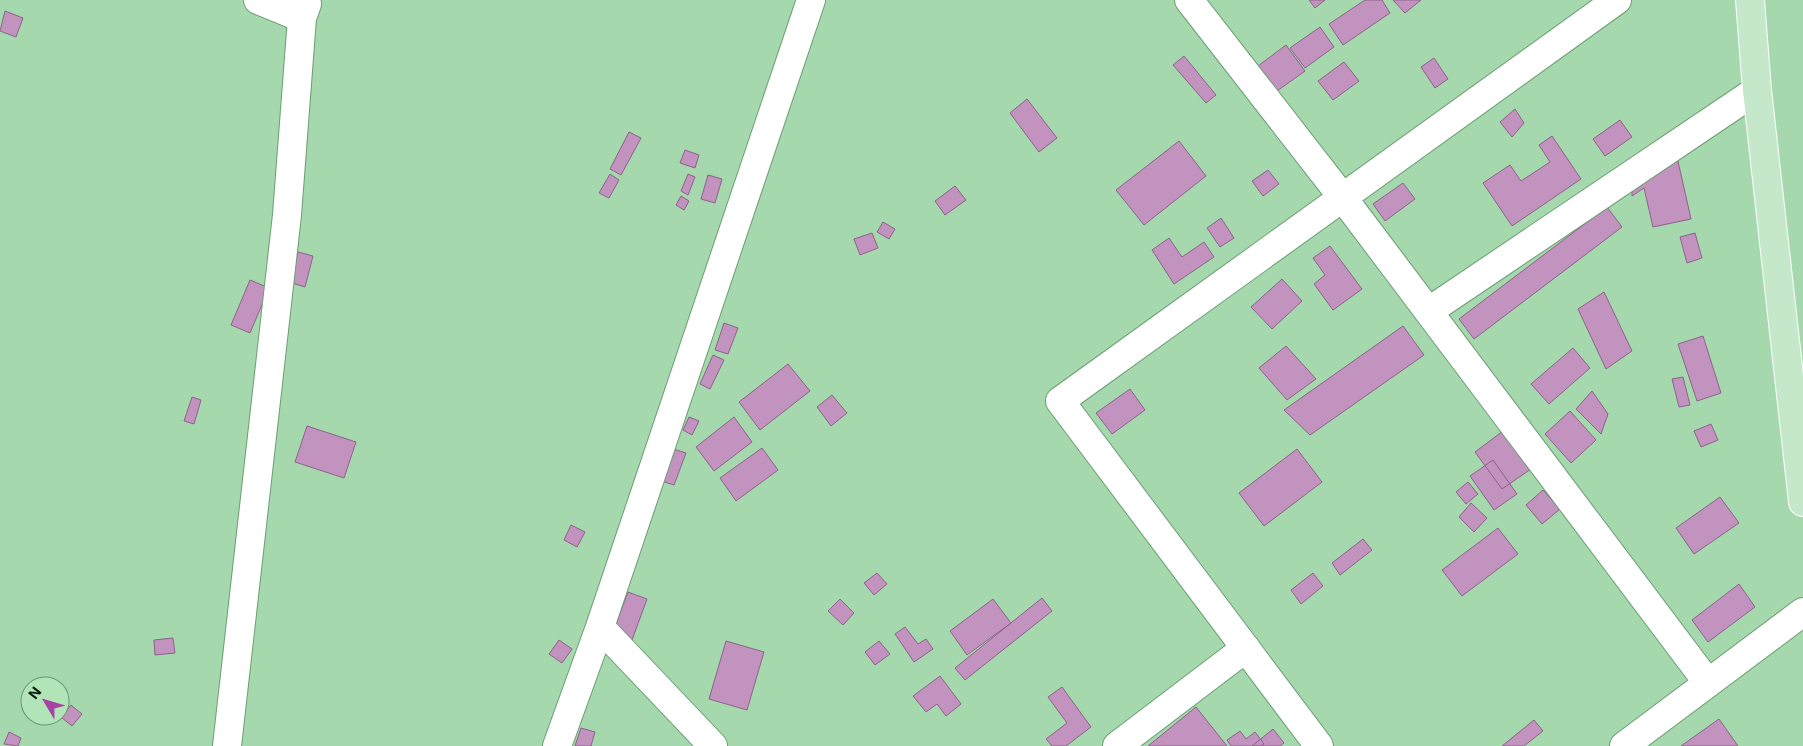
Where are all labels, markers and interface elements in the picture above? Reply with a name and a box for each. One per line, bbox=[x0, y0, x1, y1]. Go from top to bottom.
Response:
north arrow bbox=[20, 676, 70, 726]
text: N bbox=[24, 683, 44, 702]

